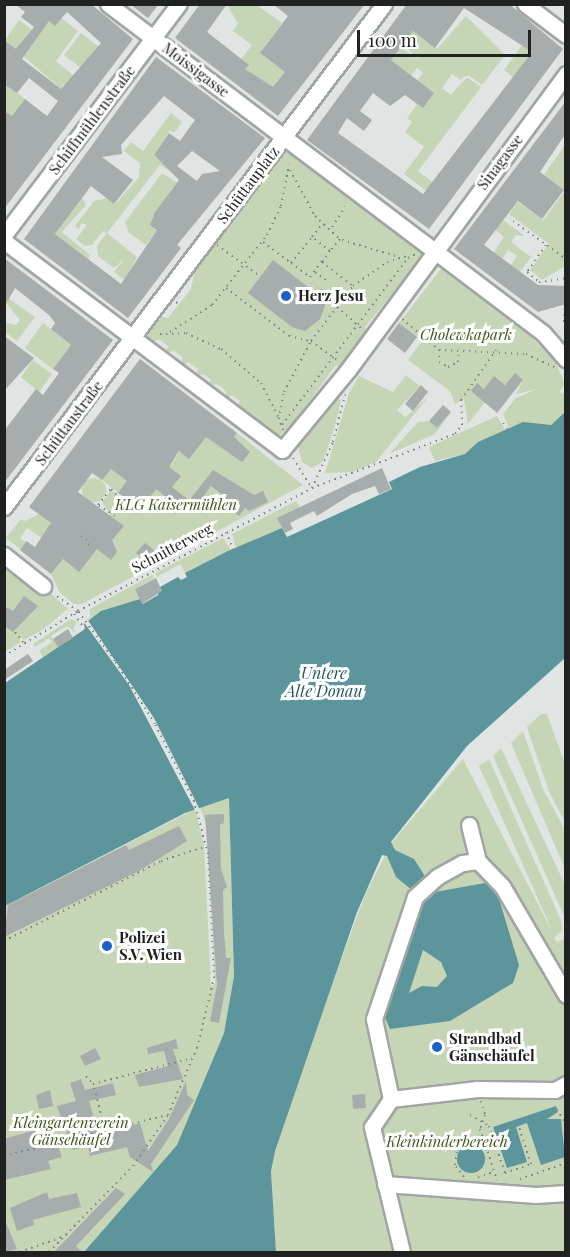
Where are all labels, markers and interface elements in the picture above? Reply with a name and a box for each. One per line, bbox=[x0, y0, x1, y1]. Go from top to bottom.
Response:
scale bar bbox=[360, 18, 534, 56]
text: 100 m bbox=[368, 28, 417, 52]
street label: Moissigasse bbox=[159, 39, 233, 101]
street label: Schiffmühlenstraße bbox=[45, 62, 139, 178]
street label: Sinagasse bbox=[473, 131, 527, 193]
street label: Schüttauplatz bbox=[213, 143, 283, 227]
place label: Herz Jesu bbox=[298, 287, 364, 305]
marker: Herz Jesu bbox=[279, 289, 293, 303]
park label: Cholewkapark bbox=[420, 326, 512, 344]
street label: Schüttaustraße bbox=[31, 377, 107, 469]
park label: KLG Kaisermühlen bbox=[115, 496, 237, 514]
street label: Schnitterweg bbox=[129, 519, 215, 577]
water label: Untere Alte Donau bbox=[286, 663, 362, 701]
place label: Polizei S.V. Wien bbox=[119, 928, 183, 963]
marker: Polizei S.V. Wien bbox=[100, 939, 114, 953]
place label: Strandbad Gänsehäufel bbox=[449, 1029, 535, 1064]
marker: Strandbad Gänsehäufel bbox=[430, 1040, 444, 1054]
park label: Kleingartenverein Gänsehäufel bbox=[13, 1113, 129, 1148]
park label: Kleinkinderbereich bbox=[386, 1133, 508, 1151]

